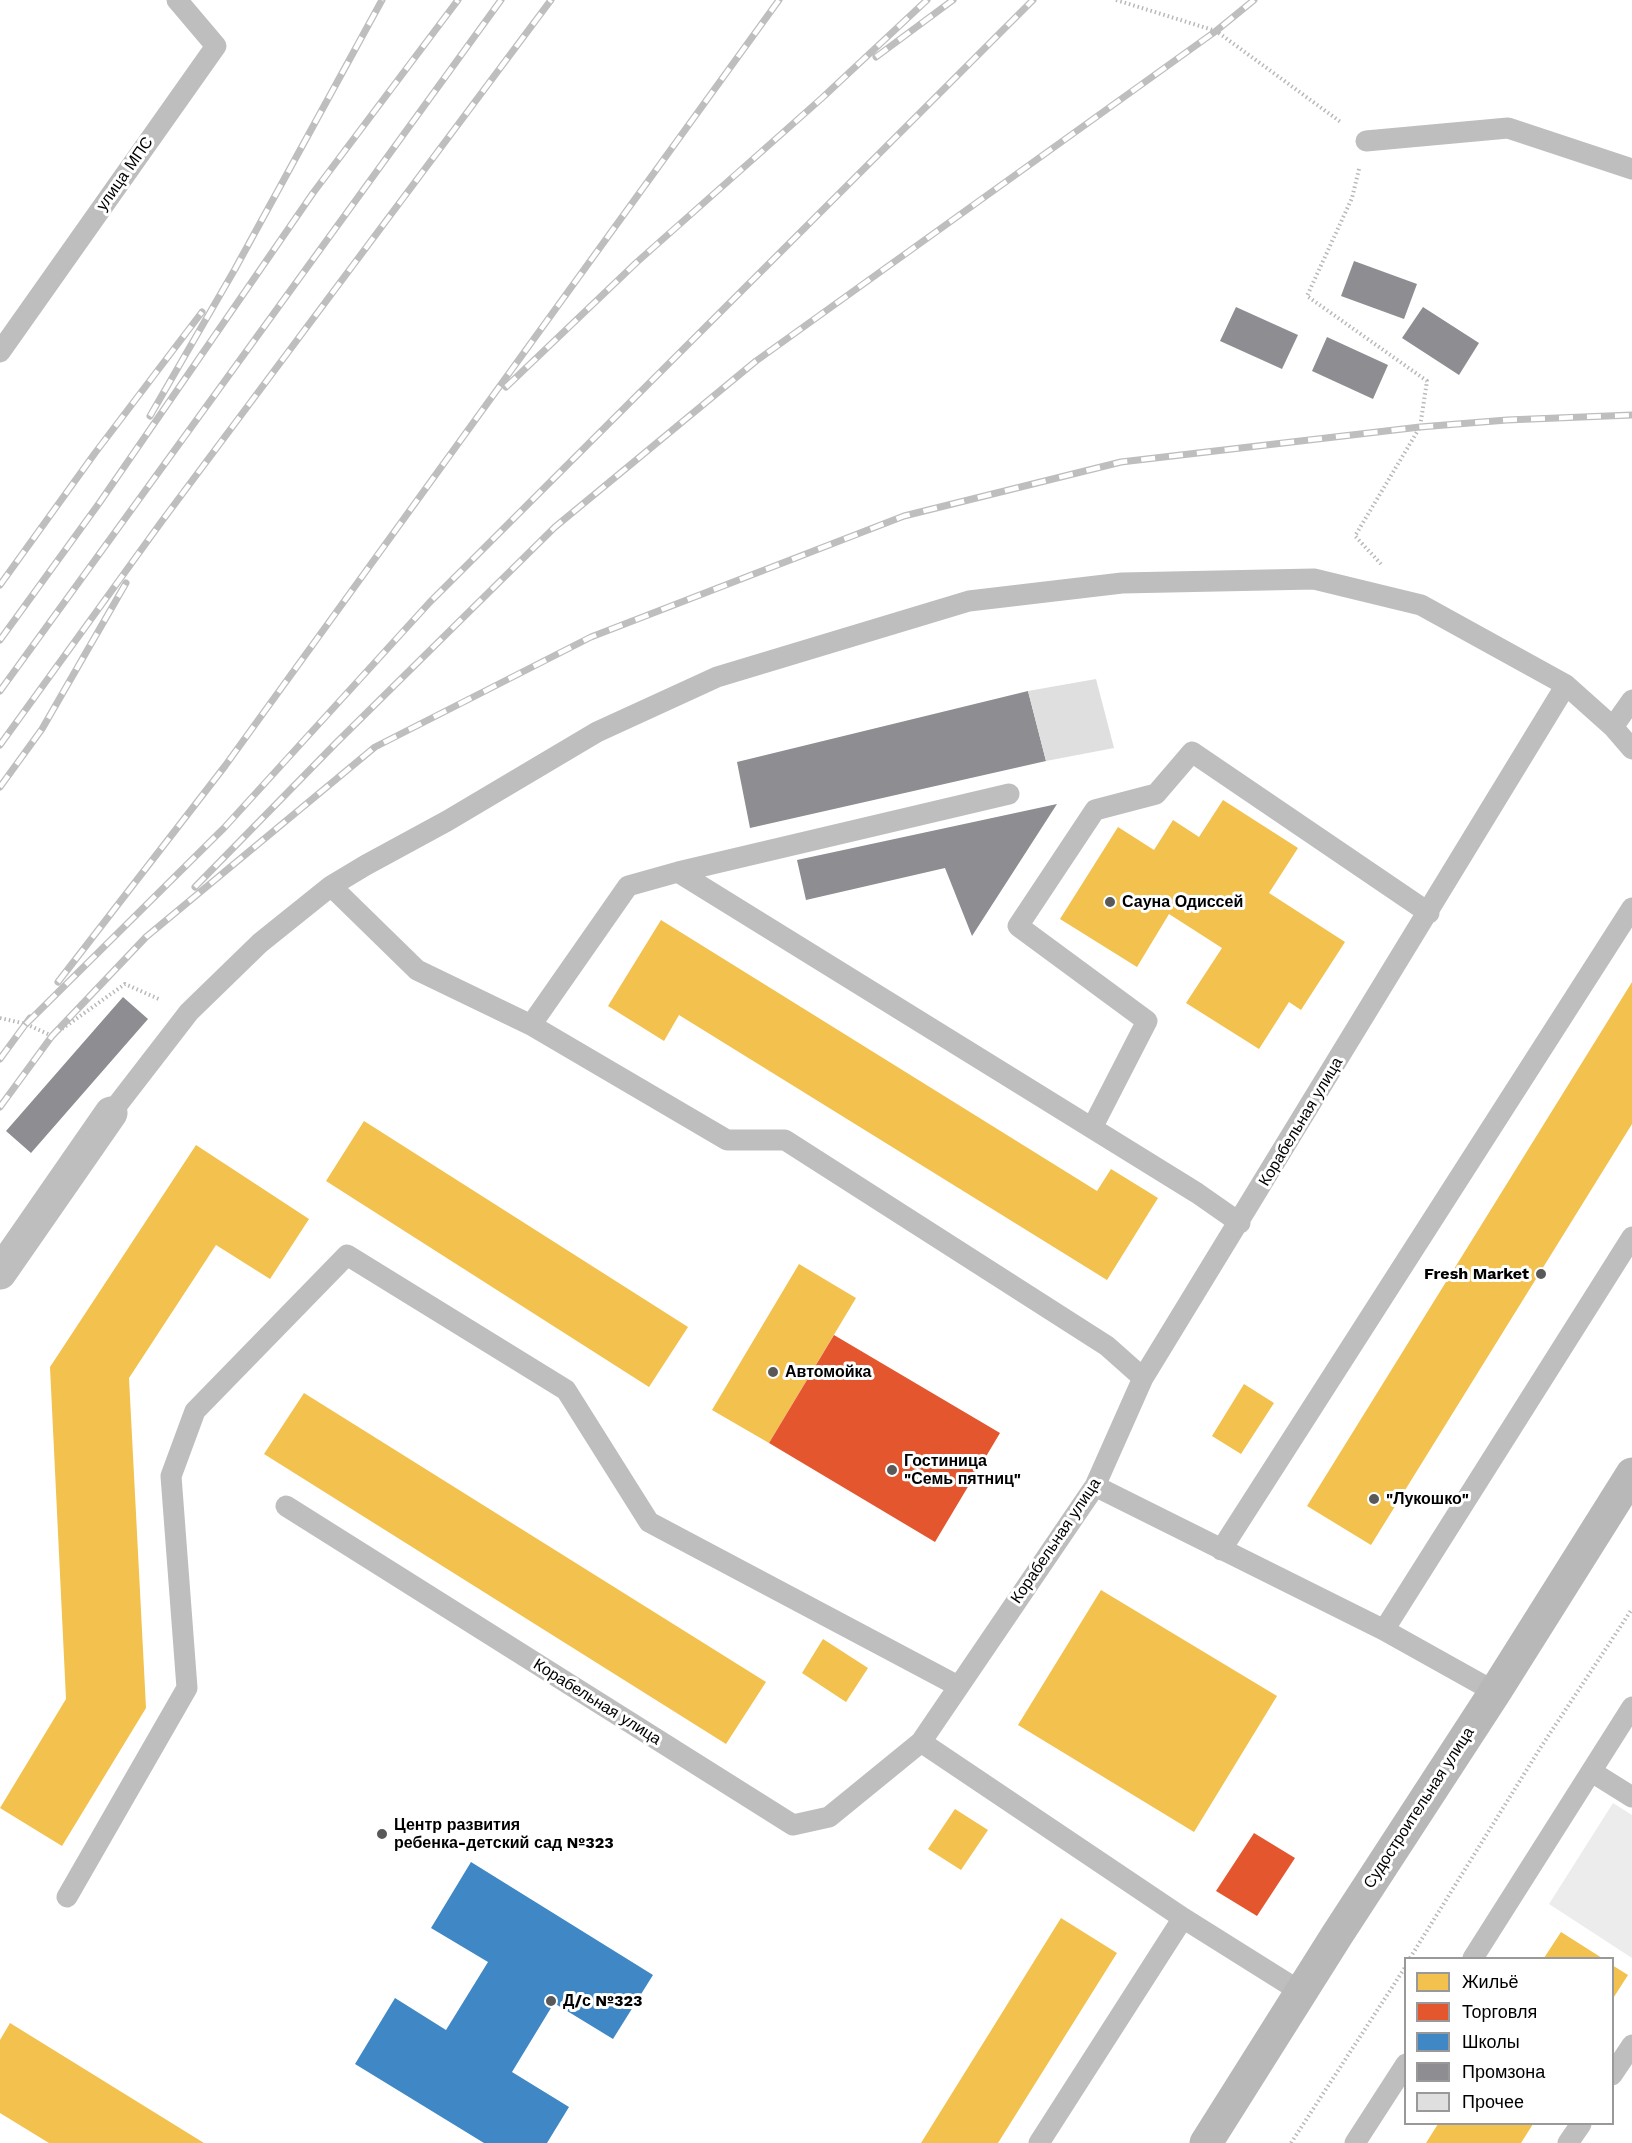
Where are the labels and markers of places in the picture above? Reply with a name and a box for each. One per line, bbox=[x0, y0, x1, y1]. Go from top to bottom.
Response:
place label: Сауна Одиссей bbox=[1122, 892, 1243, 912]
marker: Сауна Одиссей bbox=[1103, 895, 1117, 909]
place label: Fresh Market bbox=[1424, 1264, 1529, 1284]
marker: Fresh Market bbox=[1534, 1267, 1548, 1281]
place label: Автомойка bbox=[785, 1362, 872, 1382]
marker: Автомойка bbox=[766, 1365, 780, 1379]
place label: Гостиница "Семь пятниц" bbox=[904, 1451, 1021, 1489]
marker: Гостиница "Семь пятниц" bbox=[885, 1463, 899, 1477]
place label: "Лукошко" bbox=[1386, 1489, 1469, 1509]
marker: "Лукошко" bbox=[1367, 1492, 1381, 1506]
place label: Центр развития ребенка-детский сад №323 bbox=[394, 1815, 614, 1853]
marker: Центр развития ребенка-детский сад №323 bbox=[375, 1827, 389, 1841]
place label: Д/с №323 bbox=[563, 1991, 642, 2011]
marker: Д/с №323 bbox=[544, 1994, 558, 2008]

